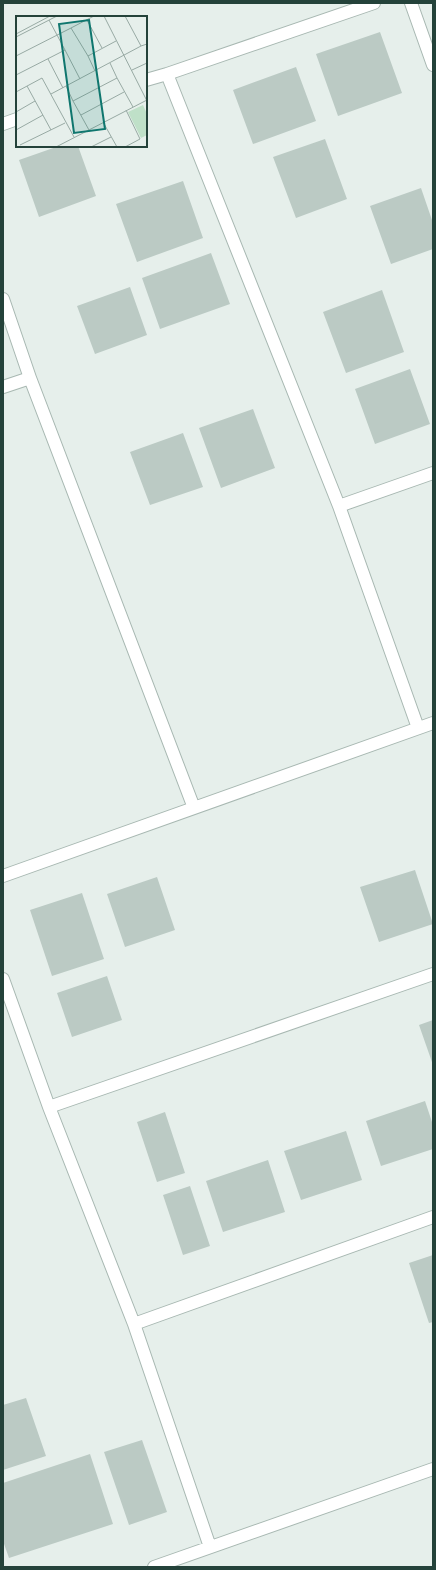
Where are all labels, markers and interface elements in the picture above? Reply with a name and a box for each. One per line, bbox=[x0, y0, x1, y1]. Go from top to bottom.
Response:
inset map bbox=[16, 16, 147, 147]

